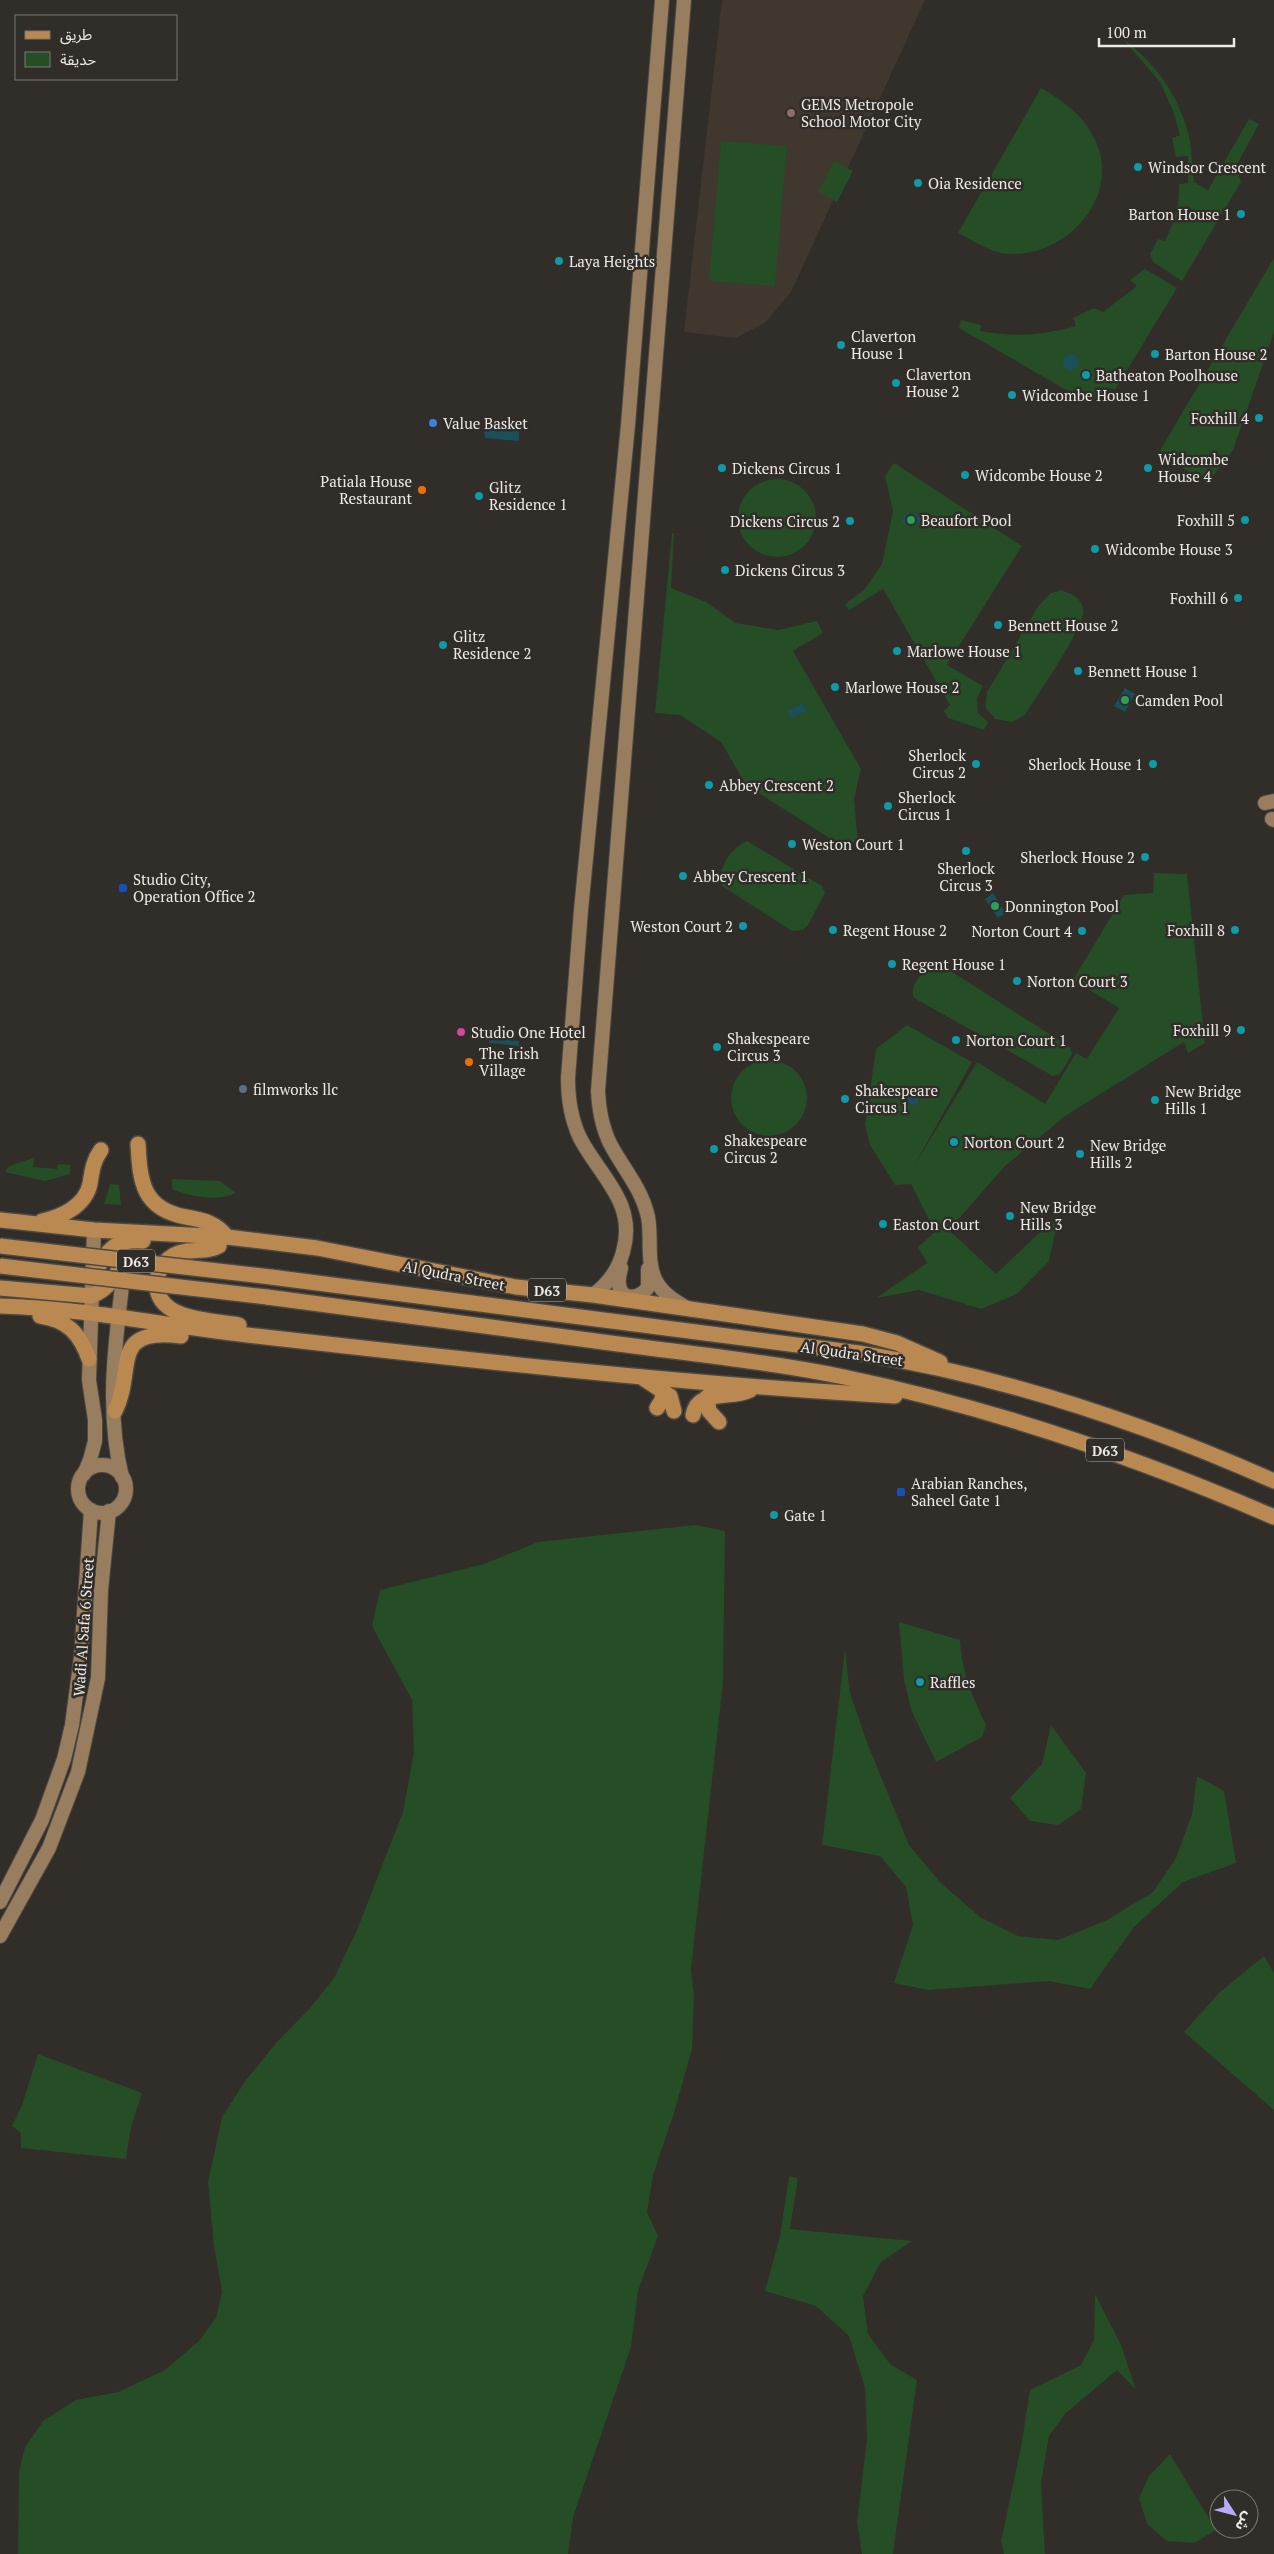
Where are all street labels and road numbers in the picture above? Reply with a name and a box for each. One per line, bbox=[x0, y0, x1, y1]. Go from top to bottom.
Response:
road number: D63 bbox=[117, 1250, 155, 1272]
street label: Al Qudra Street bbox=[401, 1255, 507, 1295]
road number: D63 bbox=[528, 1278, 566, 1302]
street label: Al Qudra Street bbox=[799, 1336, 905, 1370]
road number: D63 bbox=[1086, 1438, 1124, 1462]
street label: Wadi Al Safa 6 Street bbox=[68, 1557, 98, 1697]

